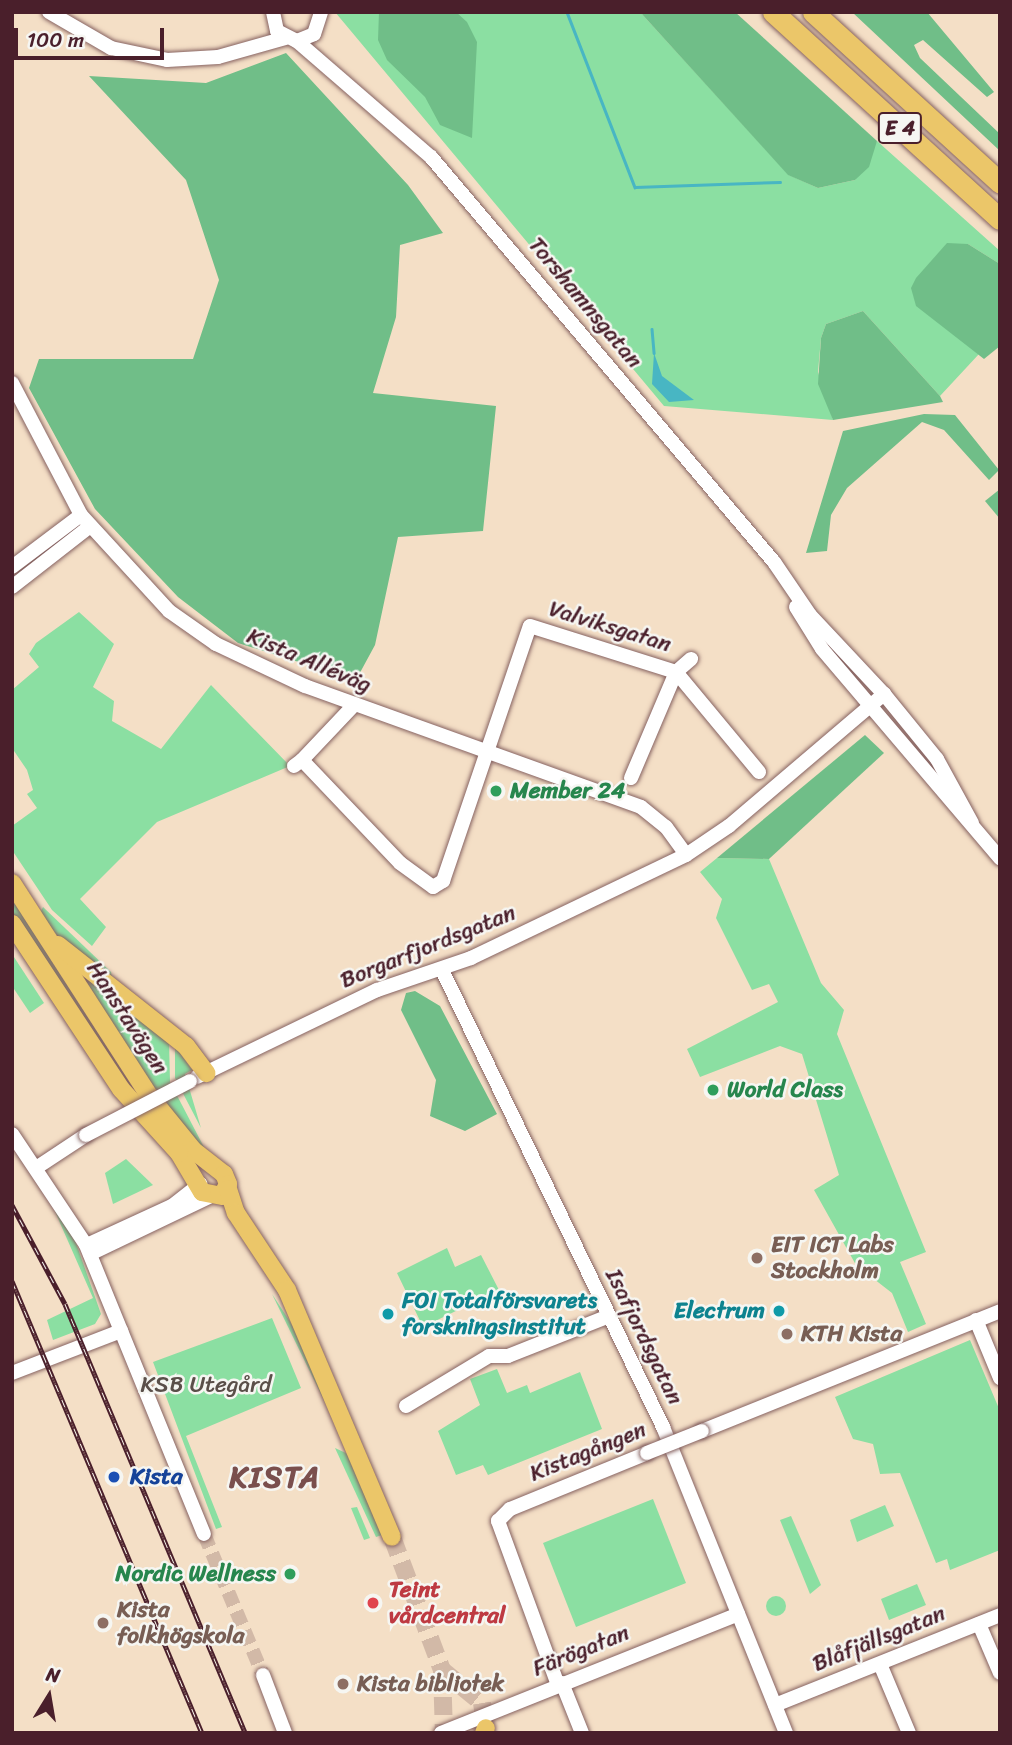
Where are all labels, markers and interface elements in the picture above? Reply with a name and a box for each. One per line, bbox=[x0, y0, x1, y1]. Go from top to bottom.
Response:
scale bar bbox=[18, 14, 168, 58]
text: 100 m bbox=[27, 21, 84, 59]
road number: E 4 bbox=[877, 110, 923, 146]
street label: Torshamnsgatan bbox=[522, 232, 648, 374]
street label: Valviksgatan bbox=[546, 595, 674, 659]
street label: Kista Alléväg bbox=[243, 622, 375, 700]
place label: Member 24 bbox=[510, 777, 625, 805]
marker: Member 24 bbox=[488, 783, 504, 799]
street label: Borgarfjordsgatan bbox=[336, 899, 520, 995]
street label: Hanstavägen bbox=[80, 956, 174, 1080]
place label: World Class bbox=[727, 1076, 843, 1104]
marker: World Class bbox=[705, 1082, 721, 1098]
place label: EIT ICT Labs Stockholm bbox=[771, 1231, 897, 1285]
marker: EIT ICT Labs Stockholm bbox=[749, 1250, 765, 1266]
street label: Isafjordsgatan bbox=[599, 1265, 689, 1409]
place label: FOI Totalförsvarets forskningsinstitut bbox=[402, 1287, 598, 1341]
place label: Electrum bbox=[674, 1297, 765, 1325]
marker: Electrum bbox=[771, 1303, 787, 1319]
marker: FOI Totalförsvarets forskningsinstitut bbox=[380, 1306, 396, 1322]
place label: KTH Kista bbox=[801, 1320, 902, 1348]
marker: KTH Kista bbox=[779, 1326, 795, 1342]
park label: KSB Utegård bbox=[141, 1371, 271, 1399]
street label: Kistagången bbox=[526, 1416, 650, 1488]
district label: KISTA bbox=[231, 1459, 319, 1495]
place label: Kista bbox=[130, 1463, 183, 1491]
marker: Kista bbox=[104, 1467, 124, 1487]
place label: Nordic Wellness bbox=[115, 1560, 276, 1588]
marker: Nordic Wellness bbox=[282, 1566, 298, 1582]
place label: Teint vårdcentral bbox=[389, 1576, 505, 1630]
marker: Teint vårdcentral bbox=[363, 1593, 383, 1613]
place label: Kista folkhögskola bbox=[117, 1596, 244, 1650]
street label: Blåfjällsgatan bbox=[809, 1600, 949, 1678]
marker: Kista folkhögskola bbox=[95, 1615, 111, 1631]
street label: Färögatan bbox=[529, 1619, 633, 1683]
text: N bbox=[43, 1657, 63, 1692]
north arrow bbox=[14, 1661, 84, 1731]
place label: Kista bibliotek bbox=[357, 1670, 505, 1698]
marker: Kista bibliotek bbox=[335, 1676, 351, 1692]

